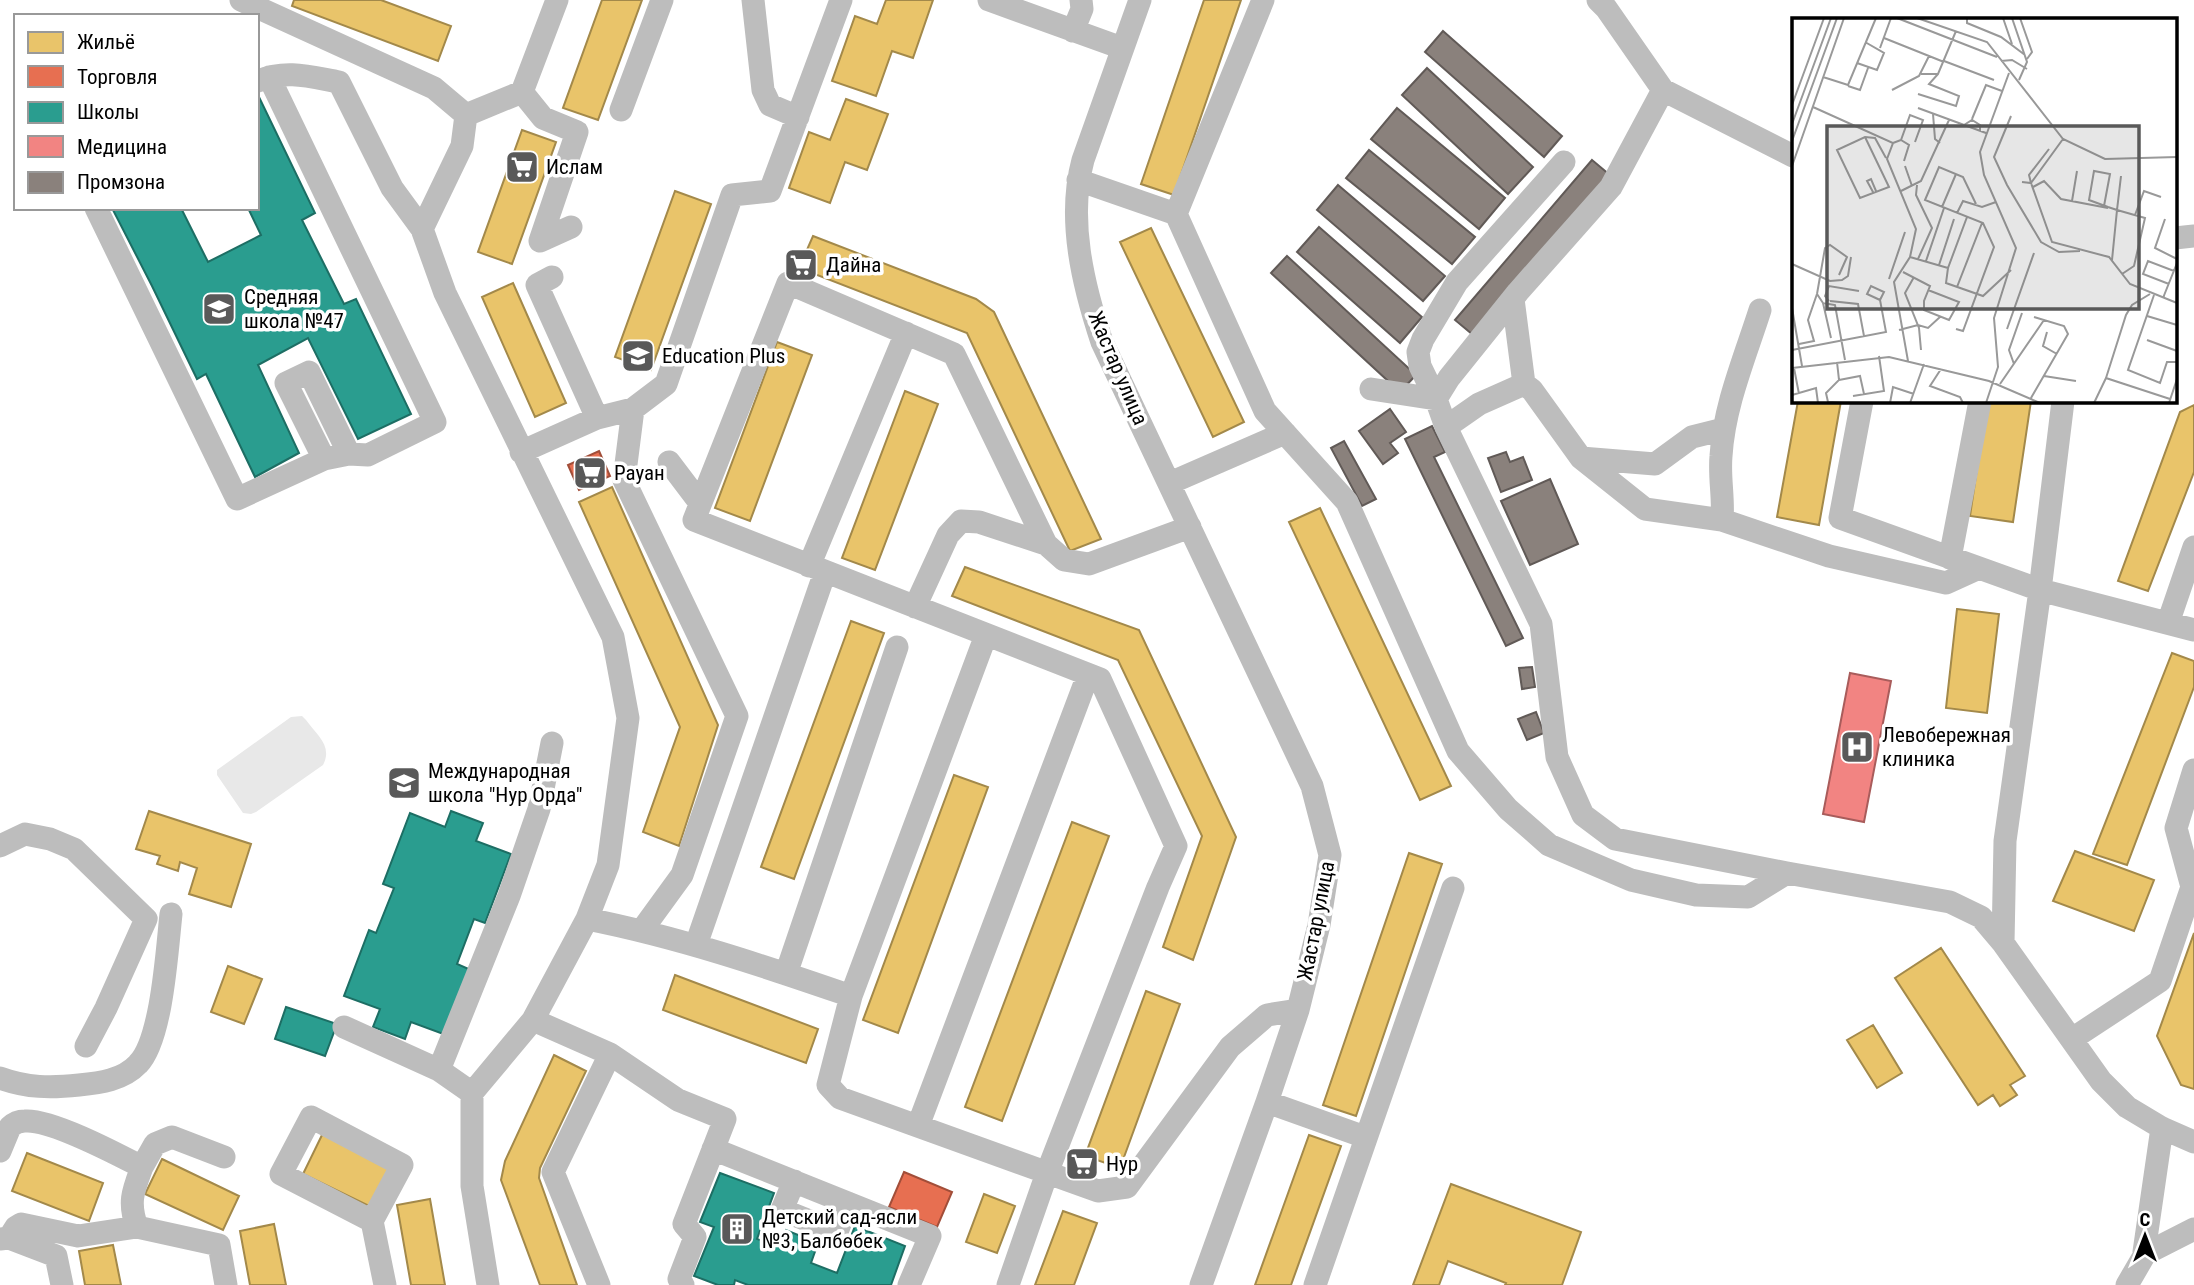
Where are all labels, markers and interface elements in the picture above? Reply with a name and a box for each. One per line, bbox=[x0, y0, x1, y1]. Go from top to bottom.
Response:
legend bbox=[14, 14, 259, 210]
inset map bbox=[1792, 18, 2176, 402]
text: Жильё bbox=[77, 30, 135, 54]
text: Торговля bbox=[77, 65, 157, 89]
text: Школы bbox=[77, 100, 139, 124]
text: Медицина bbox=[77, 135, 167, 159]
supermarket icon: Ислам bbox=[503, 148, 541, 186]
place label: Ислам bbox=[546, 155, 603, 179]
text: Промзона bbox=[77, 170, 165, 194]
supermarket icon: Дайна bbox=[782, 246, 820, 284]
place label: Дайна bbox=[826, 253, 881, 277]
place label: Средняя школа №47 bbox=[244, 285, 344, 333]
school or university icon: Средняя школа №47 bbox=[200, 290, 238, 328]
street label: Жастар улица bbox=[1083, 308, 1153, 428]
school or university icon: Education Plus bbox=[619, 337, 657, 375]
place label: Education Plus bbox=[662, 344, 785, 368]
supermarket icon: Рауан bbox=[571, 454, 609, 492]
place label: Рауан bbox=[614, 461, 665, 485]
place label: Левобережная клиника bbox=[1882, 723, 2011, 771]
hospital icon: Левобережная клиника bbox=[1838, 728, 1876, 766]
place label: Международная школа "Нур Орда" bbox=[428, 759, 582, 807]
school or university icon: Международная школа "Нур Орда" bbox=[385, 764, 423, 802]
street label: Жастар улица bbox=[1293, 859, 1339, 983]
supermarket icon: Нур bbox=[1063, 1145, 1101, 1183]
place label: Нур bbox=[1106, 1152, 1138, 1176]
north arrow bbox=[2110, 1201, 2180, 1271]
place label: Детский сад-ясли №3, Балбөбек bbox=[762, 1205, 917, 1253]
text: С bbox=[2140, 1208, 2151, 1231]
building icon: Детский сад-ясли №3, Балбөбек bbox=[718, 1210, 756, 1248]

